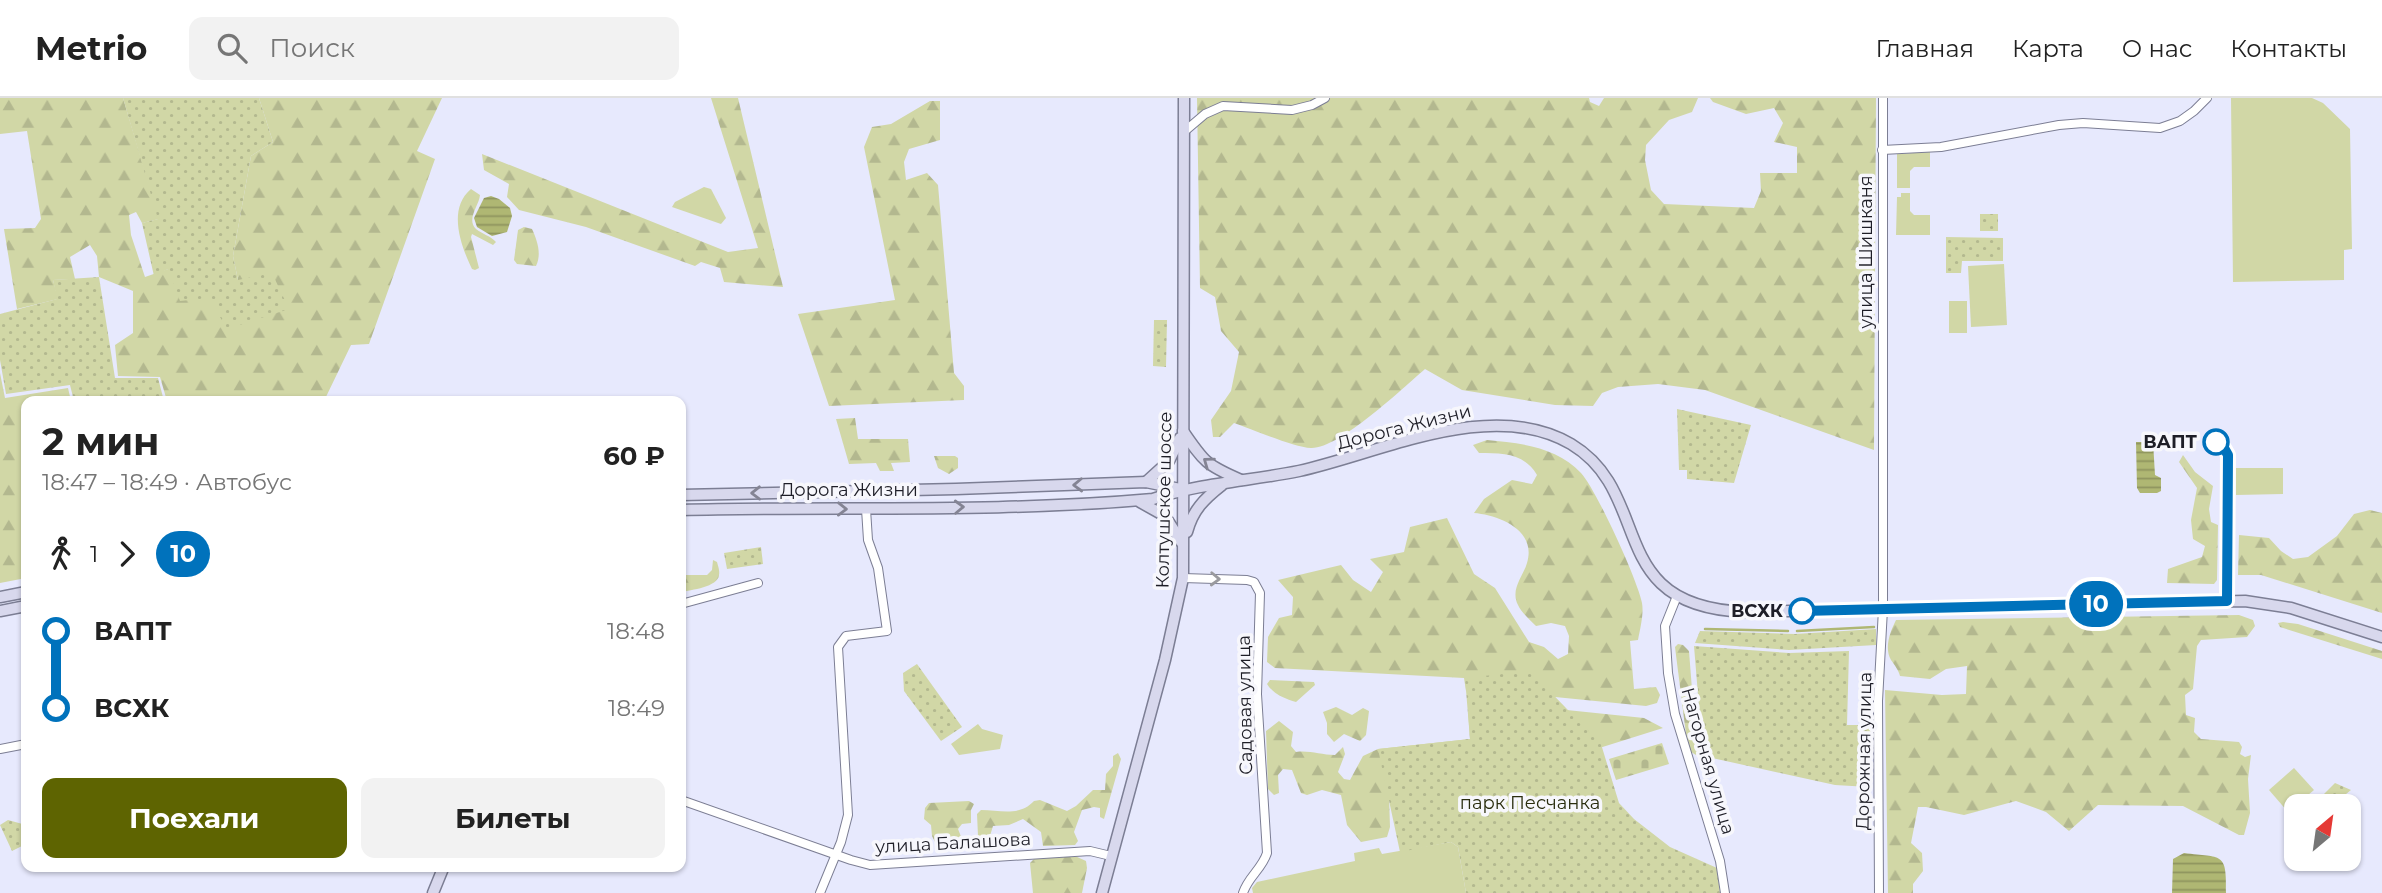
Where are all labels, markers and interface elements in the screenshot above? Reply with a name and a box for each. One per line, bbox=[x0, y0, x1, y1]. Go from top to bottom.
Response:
search box bbox=[189, 17, 679, 80]
text: Metrio bbox=[35, 28, 147, 68]
icon: search bbox=[213, 29, 251, 67]
text: Поиск bbox=[269, 32, 355, 64]
text: Главная bbox=[1876, 34, 1974, 63]
text: Карта bbox=[2012, 34, 2084, 63]
text: О нас bbox=[2122, 34, 2192, 63]
text: Контакты bbox=[2230, 34, 2347, 63]
street label: улица Шишканя bbox=[1855, 175, 1877, 330]
street label: Дорога Жизни bbox=[1335, 400, 1473, 454]
street label: Колтушское шоссе bbox=[1151, 411, 1177, 589]
text: 2 мин bbox=[42, 418, 160, 465]
marker: ВАПТ bbox=[2203, 429, 2229, 455]
place label: ВАПТ bbox=[2143, 431, 2198, 453]
text: 60 ₽ bbox=[603, 440, 665, 472]
one-way arrow bbox=[1203, 458, 1216, 470]
text: 18:47 – 18:49 · Автобус bbox=[42, 468, 292, 496]
one-way arrow bbox=[1072, 477, 1083, 492]
street label: Дорога Жизни bbox=[780, 479, 918, 501]
one-way arrow bbox=[750, 486, 761, 501]
one-way arrow bbox=[953, 499, 964, 514]
one-way arrow bbox=[837, 501, 848, 517]
icon: walk bbox=[42, 535, 80, 573]
icon: forward bbox=[108, 535, 146, 573]
text: 10 bbox=[170, 539, 196, 568]
text: 1 bbox=[90, 540, 98, 568]
one-way arrow bbox=[1210, 571, 1221, 587]
line badge: 10 bbox=[2064, 581, 2128, 627]
text: 10 bbox=[2083, 589, 2109, 618]
marker: ВСХК bbox=[1789, 598, 1815, 624]
place label: ВСХК bbox=[1731, 600, 1784, 622]
text: ВАПТ bbox=[94, 615, 172, 647]
text: 18:48 bbox=[607, 617, 665, 645]
street label: Садовая улица bbox=[1233, 635, 1257, 775]
street label: Дорожная улица bbox=[1852, 672, 1876, 830]
street label: Нагорная улица bbox=[1677, 685, 1739, 837]
text: ВСХК bbox=[94, 692, 169, 724]
text: 18:49 bbox=[608, 694, 665, 722]
button: Поехали bbox=[42, 778, 347, 858]
button: Билеты bbox=[361, 778, 665, 858]
park label: парк Песчанка bbox=[1460, 792, 1600, 814]
north arrow bbox=[2284, 794, 2361, 872]
map controls bbox=[2284, 794, 2361, 871]
street label: улица Балашова bbox=[874, 828, 1031, 858]

